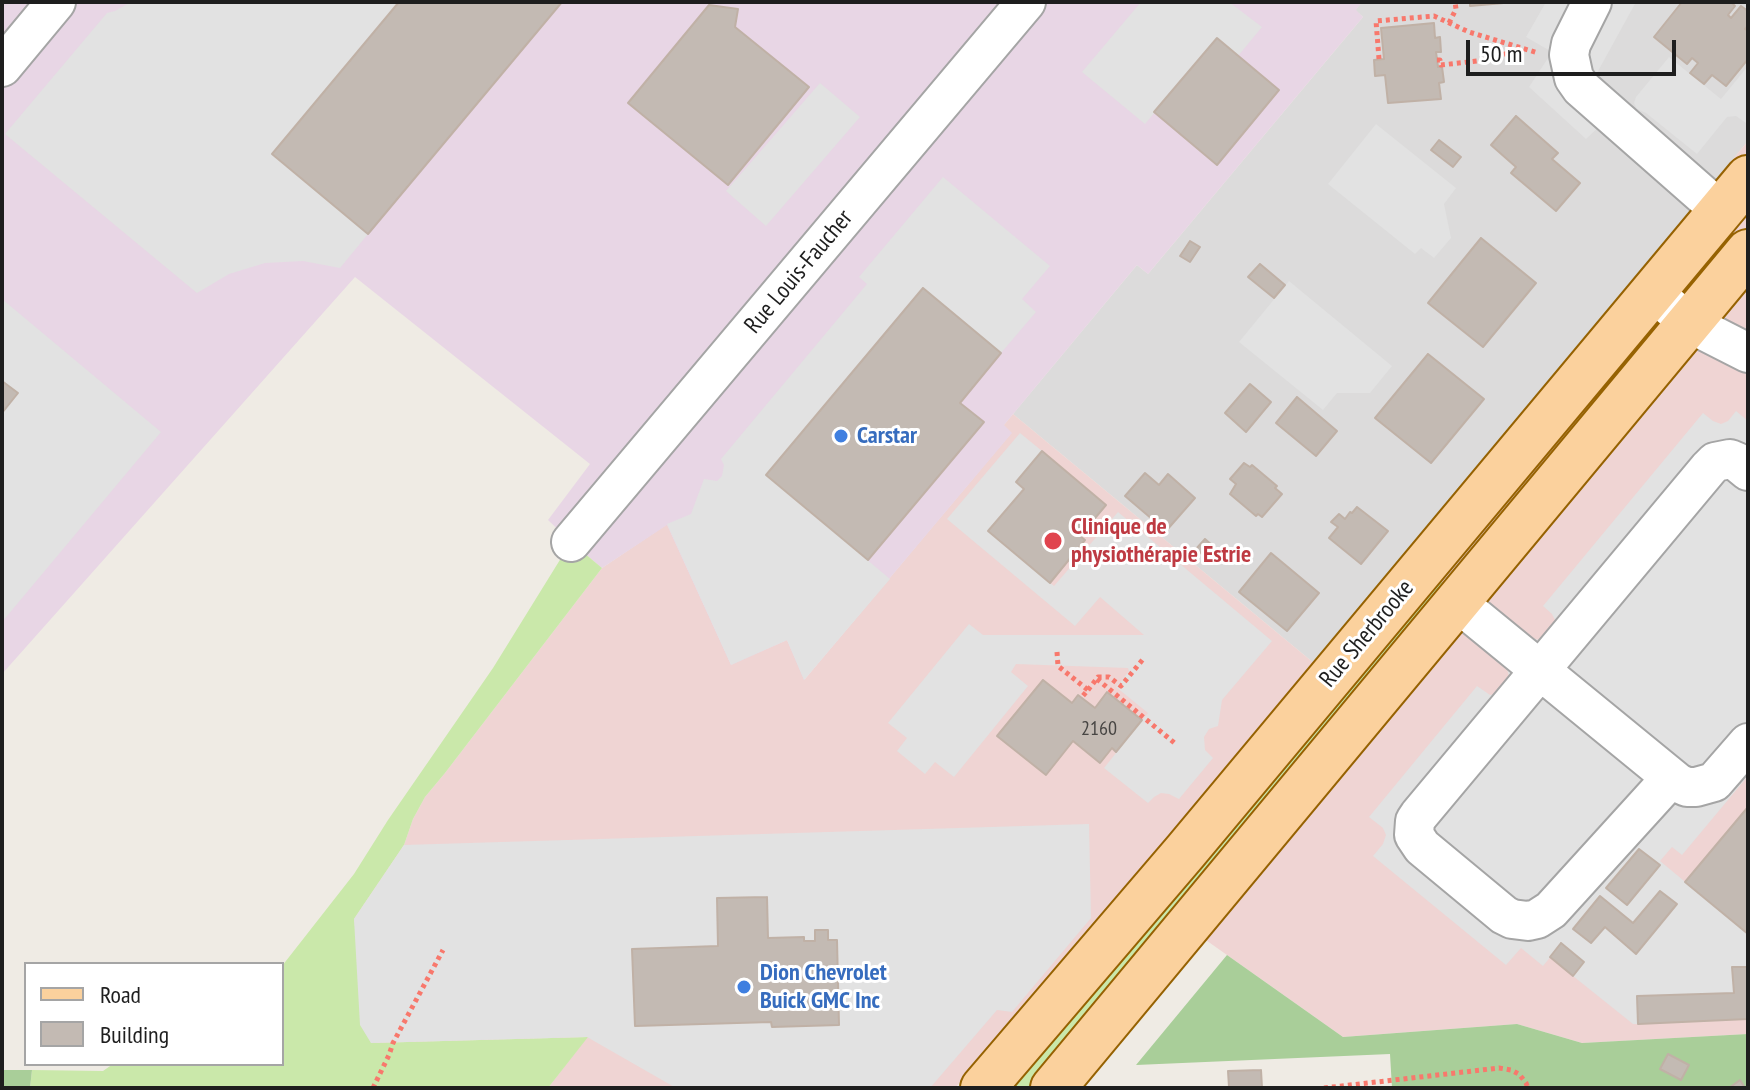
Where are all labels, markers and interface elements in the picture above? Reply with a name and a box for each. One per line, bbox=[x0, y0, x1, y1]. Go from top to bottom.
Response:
scale bar bbox=[1470, 24, 1680, 74]
text: 50 m bbox=[1480, 38, 1522, 69]
street label: Rue Louis-Faucher bbox=[739, 204, 859, 340]
place label: Carstar bbox=[857, 422, 917, 450]
marker: Carstar bbox=[832, 427, 850, 445]
place label: Clinique de physiothérapie Estrie bbox=[1071, 513, 1251, 569]
marker: Clinique de physiothérapie Estrie bbox=[1042, 530, 1064, 552]
street label: Rue Sherbrooke bbox=[1314, 575, 1420, 693]
house number: 2160 bbox=[1081, 717, 1117, 741]
place label: Dion Chevrolet Buick GMC Inc bbox=[760, 959, 887, 1015]
legend bbox=[24, 962, 284, 1066]
marker: Dion Chevrolet Buick GMC Inc bbox=[735, 978, 753, 996]
text: Road bbox=[100, 979, 141, 1010]
text: Building bbox=[100, 1019, 169, 1050]

